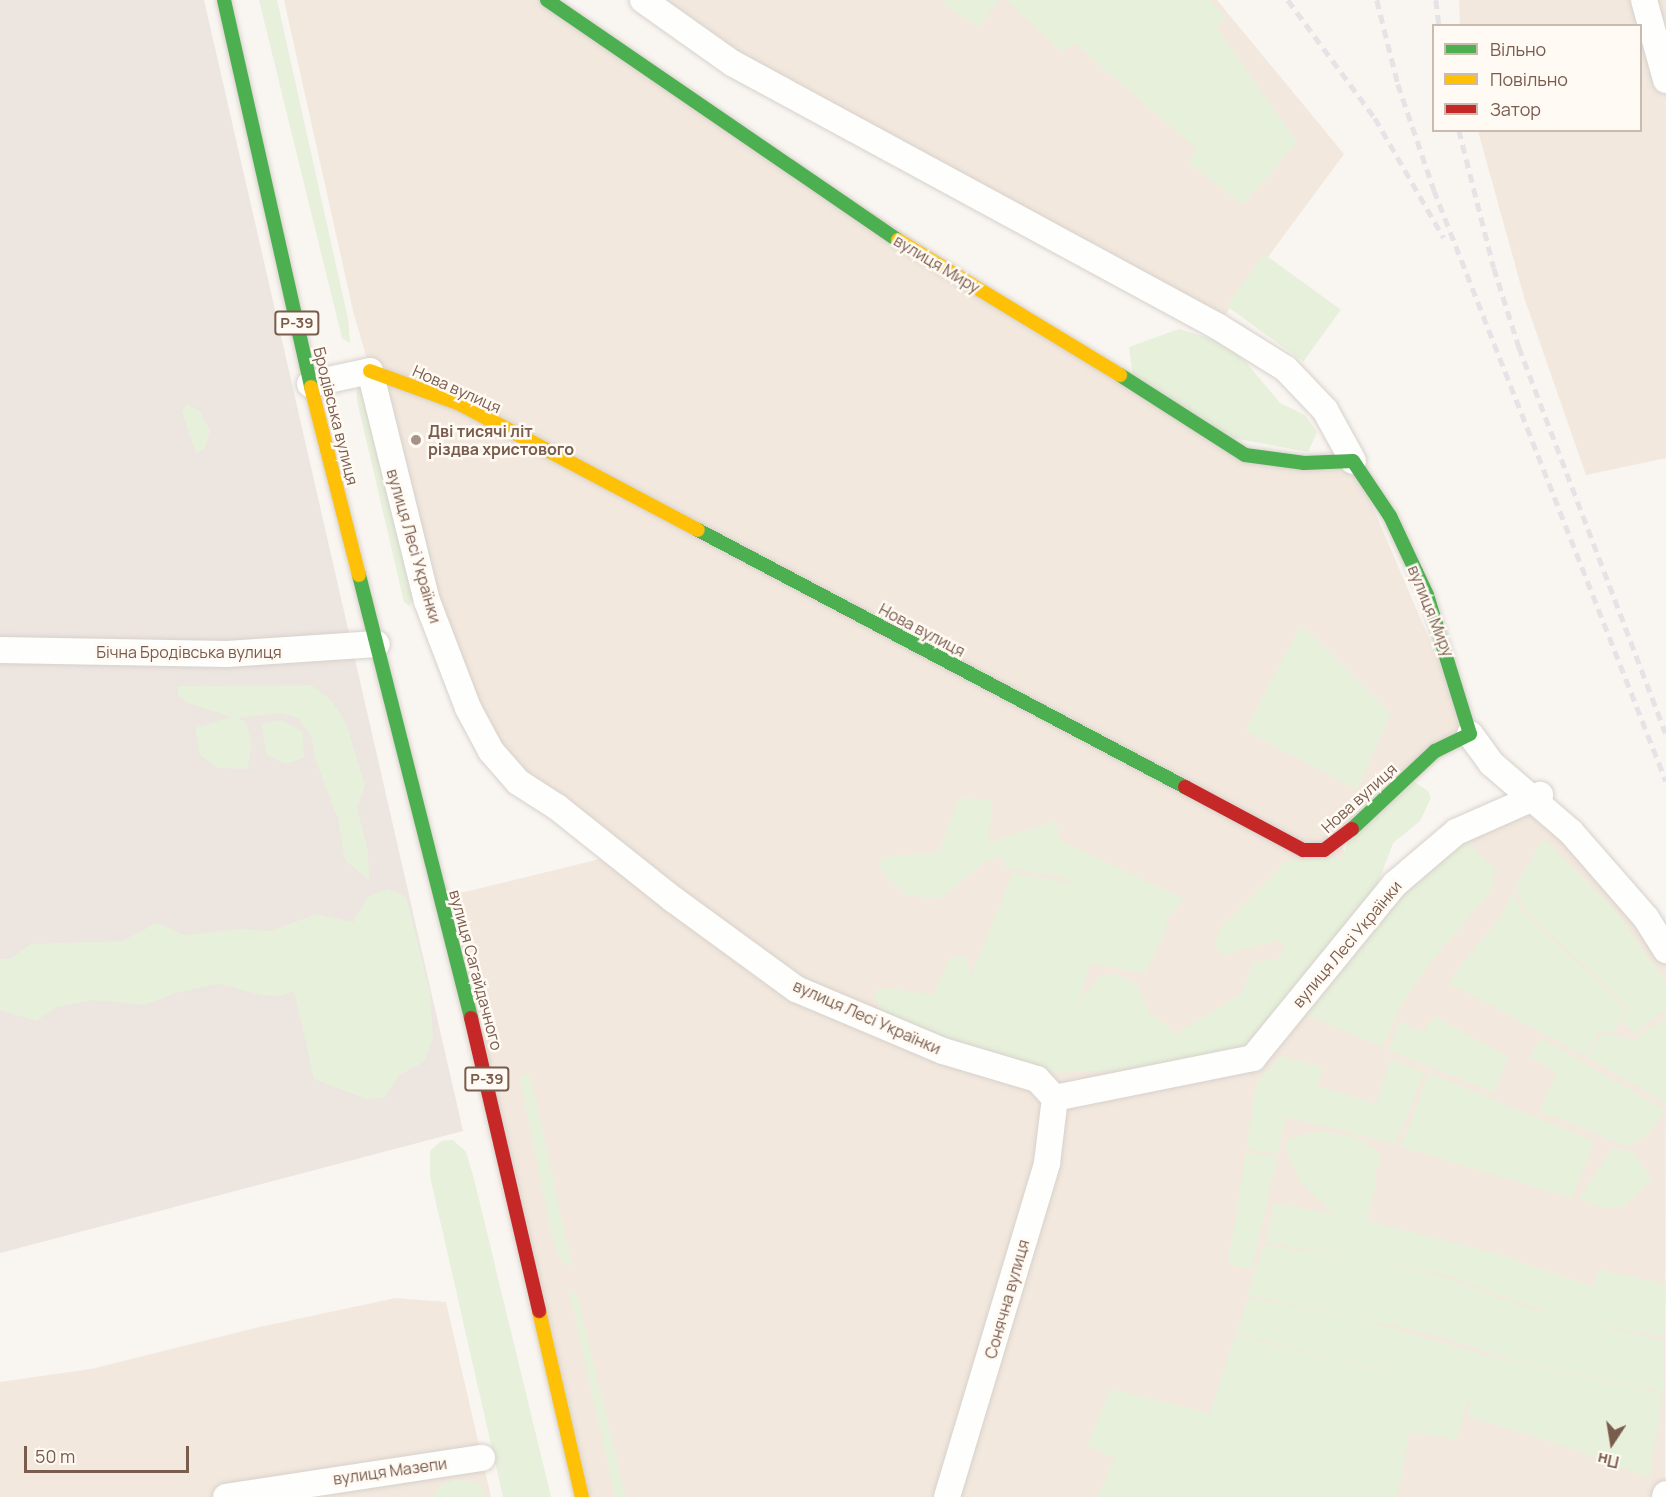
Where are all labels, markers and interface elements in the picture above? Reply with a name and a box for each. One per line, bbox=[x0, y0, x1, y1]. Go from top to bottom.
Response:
legend bbox=[1432, 24, 1642, 132]
text: Вільно bbox=[1490, 37, 1546, 61]
text: Повільно bbox=[1490, 67, 1568, 91]
text: Затор bbox=[1490, 97, 1541, 121]
street label: вулиця Миру bbox=[890, 231, 984, 297]
road number: Р-39 bbox=[273, 311, 321, 335]
street label: Бродівська вулиця bbox=[310, 345, 362, 487]
street label: Нова вулиця bbox=[410, 361, 504, 417]
place label: Дві тисячі літ різдва христового bbox=[428, 421, 574, 459]
marker: Дві тисячі літ різдва христового bbox=[409, 433, 423, 447]
street label: вулиця Лесі Українки bbox=[383, 467, 445, 625]
street label: вулиця Миру bbox=[1404, 562, 1458, 660]
street label: Нова вулиця bbox=[876, 599, 968, 661]
street label: Бічна Бродівська вулиця bbox=[96, 642, 282, 662]
street label: Нова вулиця bbox=[1317, 759, 1401, 837]
street label: вулиця Лесі Українки bbox=[1288, 877, 1406, 1011]
street label: вулиця Сагайдачного bbox=[445, 888, 507, 1052]
street label: вулиця Лесі Українки bbox=[790, 976, 944, 1058]
road number: Р-39 bbox=[463, 1067, 511, 1091]
street label: Сонячна вулиця bbox=[981, 1237, 1033, 1361]
north arrow bbox=[1582, 1413, 1642, 1473]
scale bar bbox=[27, 1434, 192, 1472]
text: 50 m bbox=[35, 1444, 75, 1468]
text: Пн bbox=[1595, 1448, 1621, 1474]
street label: вулиця Мазепи bbox=[332, 1453, 448, 1489]

